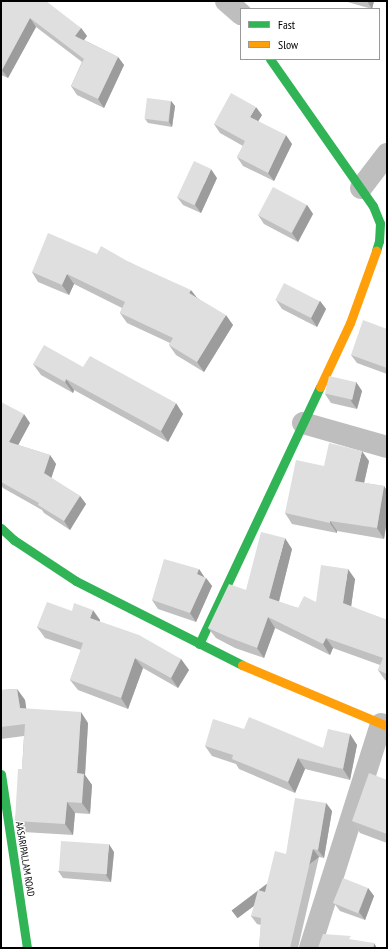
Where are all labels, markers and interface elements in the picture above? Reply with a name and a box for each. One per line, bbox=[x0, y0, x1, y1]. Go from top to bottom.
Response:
legend bbox=[240, 8, 380, 60]
text: Fast bbox=[278, 17, 295, 32]
text: Slow bbox=[278, 37, 298, 52]
street label: AASARIPALLAM ROAD bbox=[13, 821, 37, 897]

